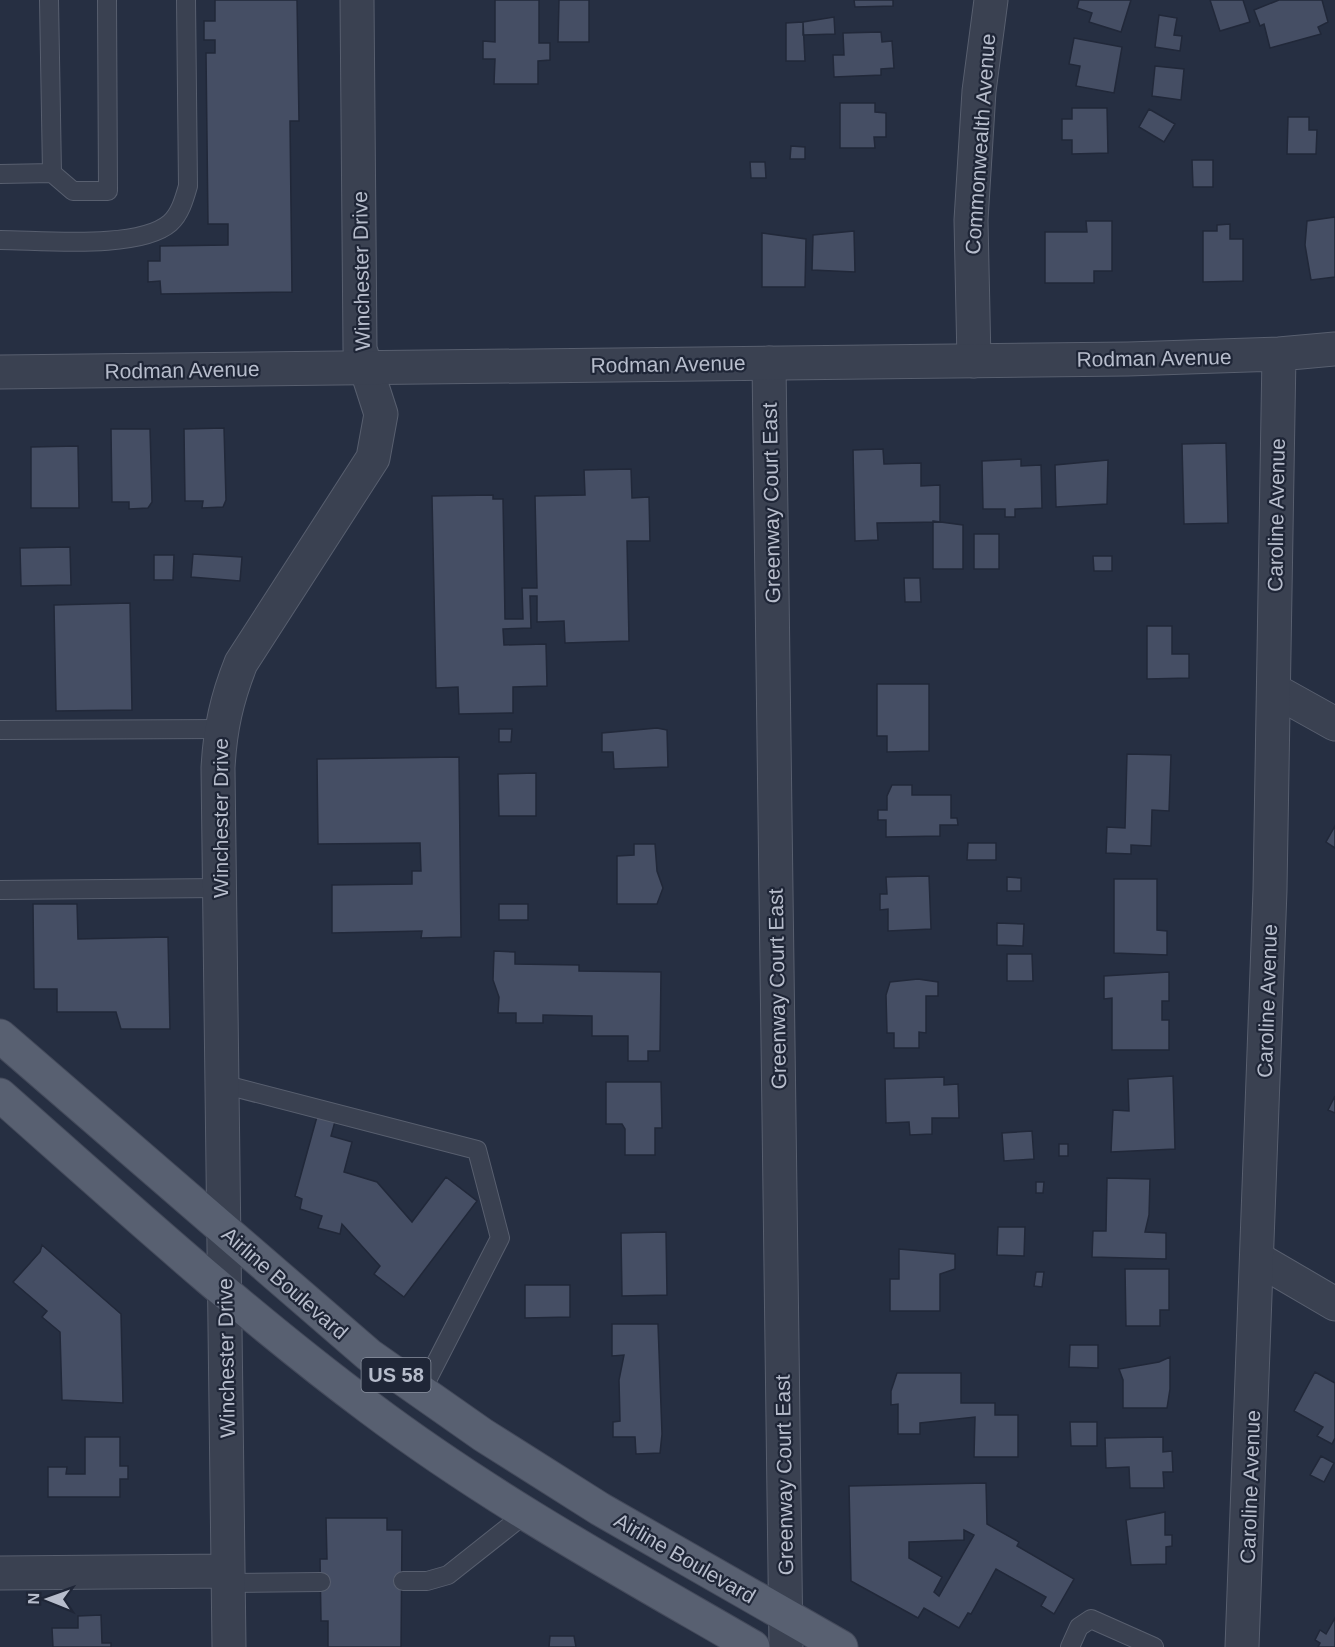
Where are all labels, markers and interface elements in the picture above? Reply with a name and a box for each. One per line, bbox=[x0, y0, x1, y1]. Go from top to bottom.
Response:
street label: Commonwealth Avenue bbox=[961, 33, 999, 255]
street label: Winchester Drive bbox=[348, 191, 374, 351]
street label: Rodman Avenue bbox=[1076, 345, 1232, 371]
street label: Rodman Avenue bbox=[590, 351, 746, 377]
street label: Rodman Avenue bbox=[104, 357, 260, 383]
street label: Greenway Court East bbox=[758, 402, 784, 604]
street label: Caroline Avenue bbox=[1263, 438, 1289, 592]
street label: Winchester Drive bbox=[209, 738, 232, 898]
street label: Greenway Court East bbox=[764, 888, 790, 1090]
street label: Caroline Avenue bbox=[1253, 924, 1281, 1078]
street label: Airline Boulevard bbox=[218, 1222, 352, 1344]
street label: Winchester Drive bbox=[213, 1278, 239, 1438]
road number: US 58 bbox=[362, 1358, 430, 1392]
street label: Greenway Court East bbox=[771, 1374, 797, 1576]
street label: Caroline Avenue bbox=[1236, 1410, 1264, 1564]
street label: Airline Boulevard bbox=[611, 1508, 759, 1608]
north arrow bbox=[18, 1569, 78, 1629]
text: N bbox=[25, 1593, 42, 1605]

